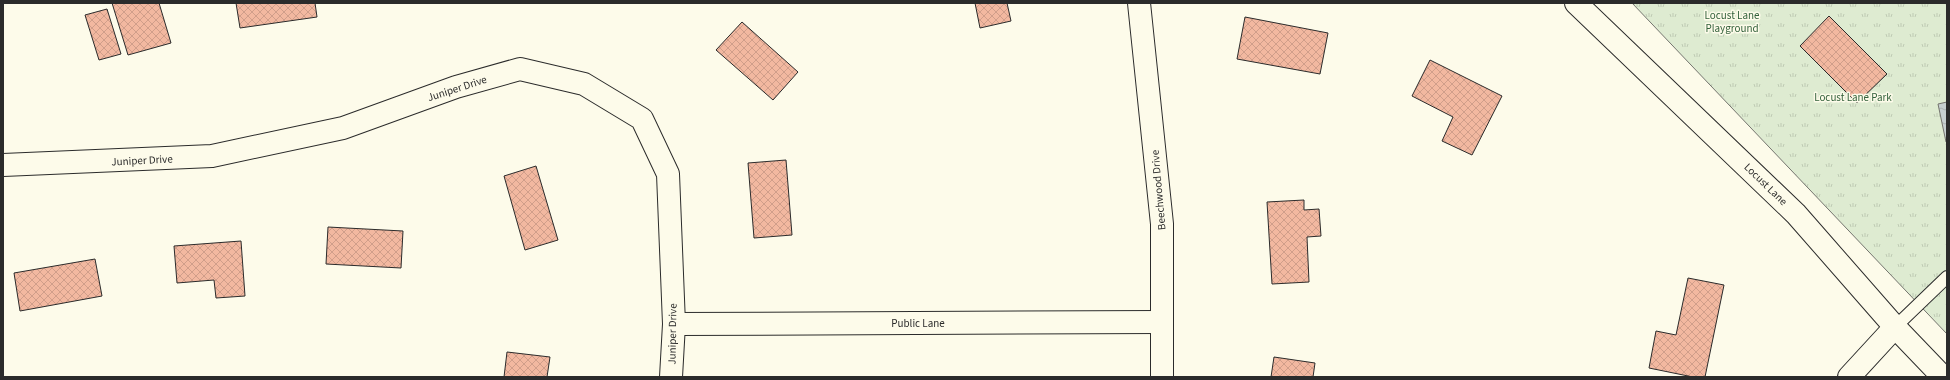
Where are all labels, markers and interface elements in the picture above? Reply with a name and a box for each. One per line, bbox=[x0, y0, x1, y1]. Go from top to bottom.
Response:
park label: Locust Lane Playground bbox=[1705, 8, 1760, 36]
street label: Juniper Drive bbox=[426, 72, 489, 105]
park label: Locust Lane Park bbox=[1814, 90, 1892, 105]
street label: Beechwood Drive bbox=[1147, 149, 1169, 231]
street label: Juniper Drive bbox=[111, 151, 174, 170]
street label: Locust Lane bbox=[1741, 160, 1791, 209]
street label: Juniper Drive bbox=[664, 303, 681, 365]
street label: Public Lane bbox=[891, 316, 945, 331]

